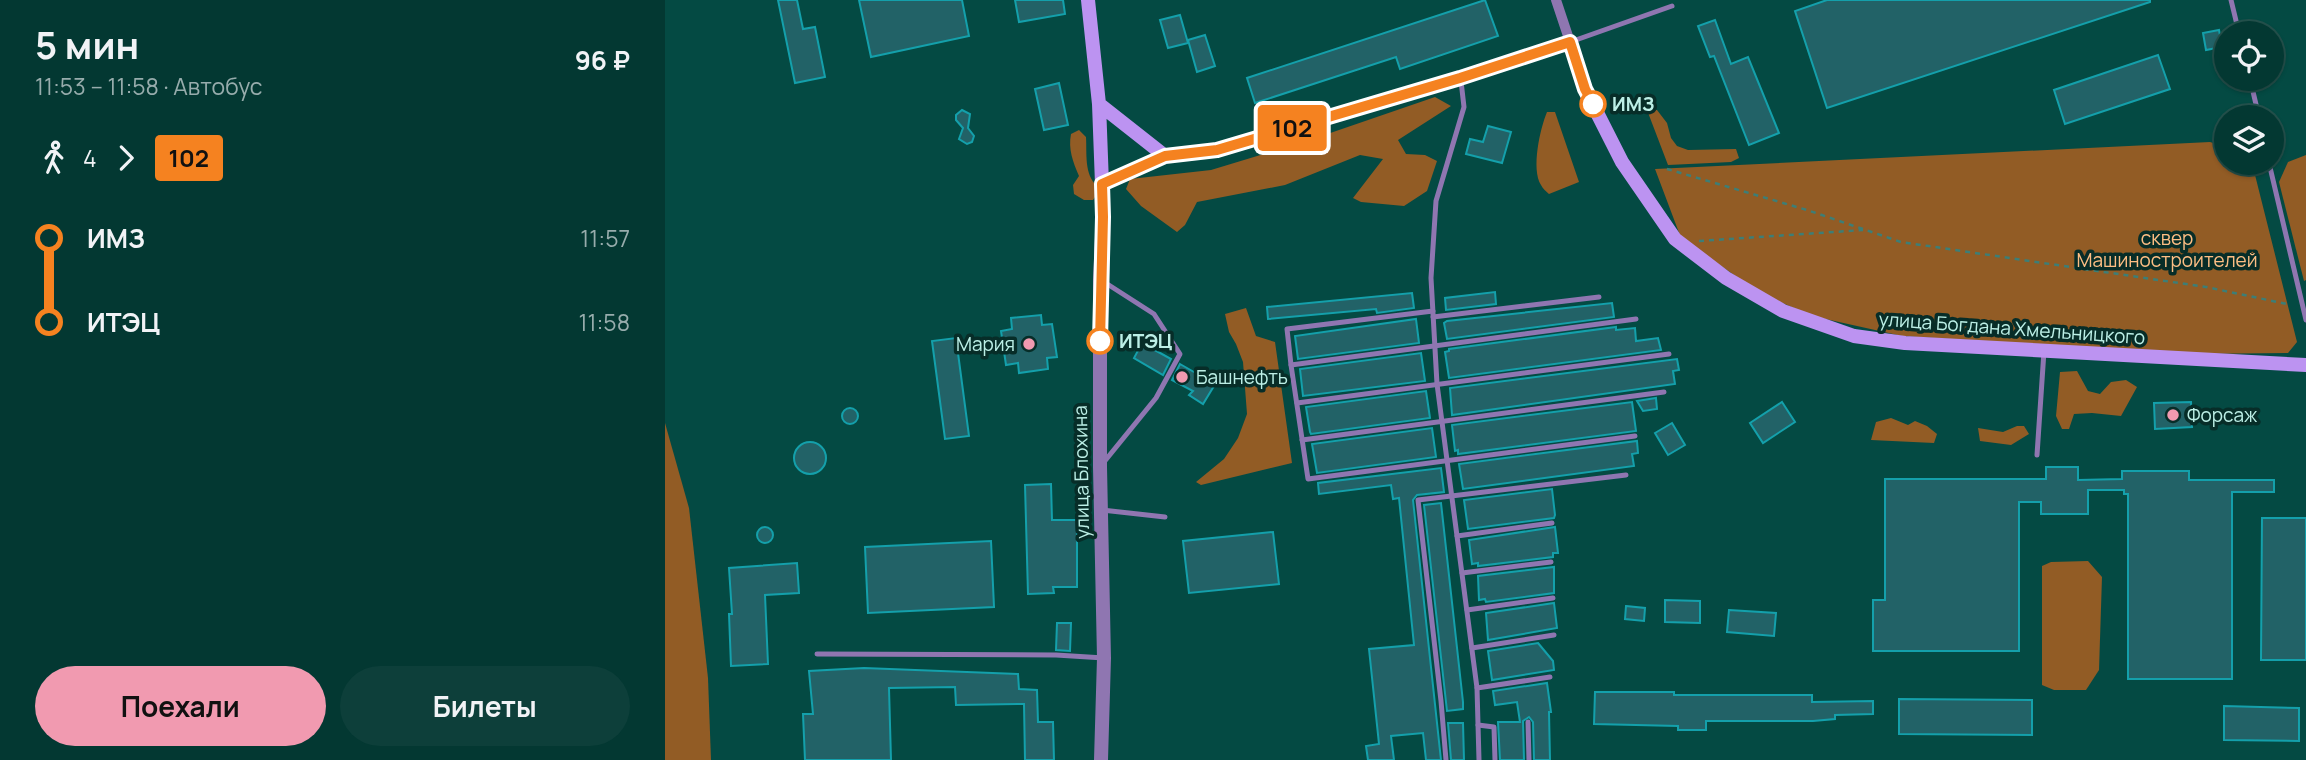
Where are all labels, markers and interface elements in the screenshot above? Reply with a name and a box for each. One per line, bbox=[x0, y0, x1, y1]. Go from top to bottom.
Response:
text: 5 мин bbox=[35, 18, 139, 70]
map controls bbox=[2214, 21, 2284, 175]
button: locate bbox=[2214, 21, 2284, 91]
text: 96 ₽ bbox=[575, 42, 630, 78]
text: 11:53 – 11:58 · Автобус bbox=[35, 70, 263, 102]
marker: ИМЗ bbox=[1580, 91, 1606, 117]
place label: ИМЗ bbox=[1612, 91, 1654, 117]
line badge: 102 bbox=[1252, 105, 1332, 151]
button: layers bbox=[2214, 105, 2284, 175]
text: 102 bbox=[1272, 111, 1312, 144]
icon: walk bbox=[35, 139, 73, 177]
icon: forward bbox=[107, 139, 145, 177]
text: 102 bbox=[169, 141, 209, 174]
text: 4 bbox=[83, 142, 97, 174]
text: ИМЗ bbox=[87, 220, 145, 256]
text: 11:57 bbox=[580, 222, 630, 254]
park label: сквер Машиностроителей bbox=[2077, 225, 2257, 273]
text: ИТЭЦ bbox=[87, 304, 160, 340]
text: 11:58 bbox=[579, 306, 630, 338]
street label: улица Богдана Хмельницкого bbox=[1878, 306, 2146, 350]
marker: ИТЭЦ bbox=[1087, 328, 1113, 354]
place label: ИТЭЦ bbox=[1119, 328, 1173, 354]
place label: Мария bbox=[956, 331, 1015, 357]
marker: Мария bbox=[1021, 336, 1037, 352]
place label: Башнефть bbox=[1196, 364, 1288, 390]
marker: Башнефть bbox=[1174, 369, 1190, 385]
place label: Форсаж bbox=[2187, 402, 2258, 428]
street label: улица Блохина bbox=[1067, 405, 1095, 539]
marker: Форсаж bbox=[2165, 407, 2181, 423]
button: Поехали bbox=[35, 666, 326, 746]
button: Билеты bbox=[340, 666, 630, 746]

